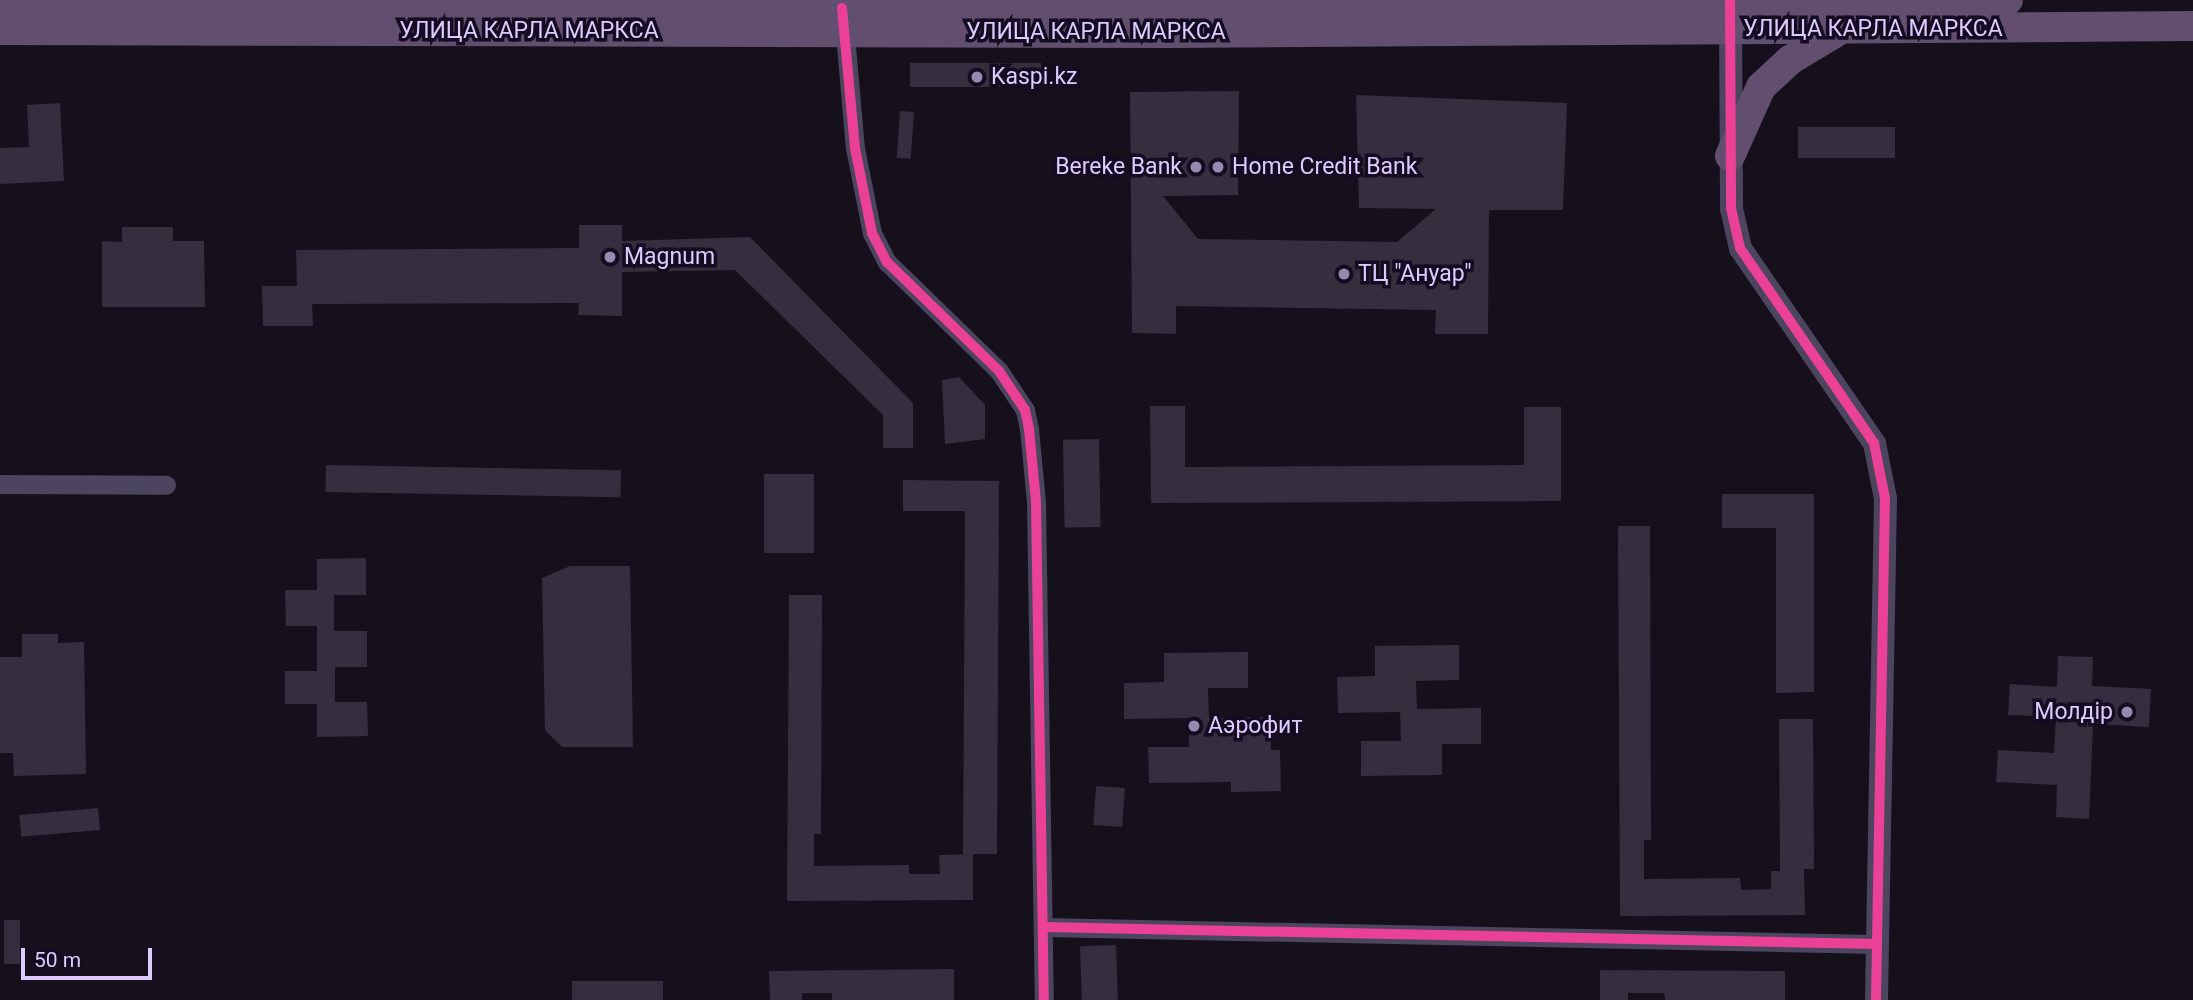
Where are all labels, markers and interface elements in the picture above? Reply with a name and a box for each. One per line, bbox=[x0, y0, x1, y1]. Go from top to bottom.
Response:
street label: УЛИЦА КАРЛА МАРКСА bbox=[1743, 15, 2003, 43]
street label: УЛИЦА КАРЛА МАРКСА bbox=[399, 17, 659, 45]
street label: УЛИЦА КАРЛА МАРКСА bbox=[966, 18, 1226, 46]
place label: Kaspi.kz bbox=[991, 63, 1077, 91]
marker: Kaspi.kz bbox=[969, 69, 985, 85]
place label: Bereke Bank bbox=[1055, 153, 1182, 181]
place label: Home Credit Bank bbox=[1232, 153, 1417, 181]
marker: Bereke Bank bbox=[1188, 159, 1204, 175]
marker: Home Credit Bank bbox=[1210, 159, 1226, 175]
place label: Magnum bbox=[624, 243, 715, 271]
marker: Magnum bbox=[602, 249, 618, 265]
place label: ТЦ "Ануар" bbox=[1358, 260, 1472, 288]
marker: ТЦ "Ануар" bbox=[1336, 266, 1352, 282]
place label: Молдiр bbox=[2034, 698, 2113, 726]
marker: Молдiр bbox=[2119, 704, 2135, 720]
place label: Аэрофит bbox=[1208, 712, 1302, 740]
marker: Аэрофит bbox=[1186, 718, 1202, 734]
scale bar bbox=[24, 934, 156, 978]
text: 50 m bbox=[34, 948, 81, 972]

